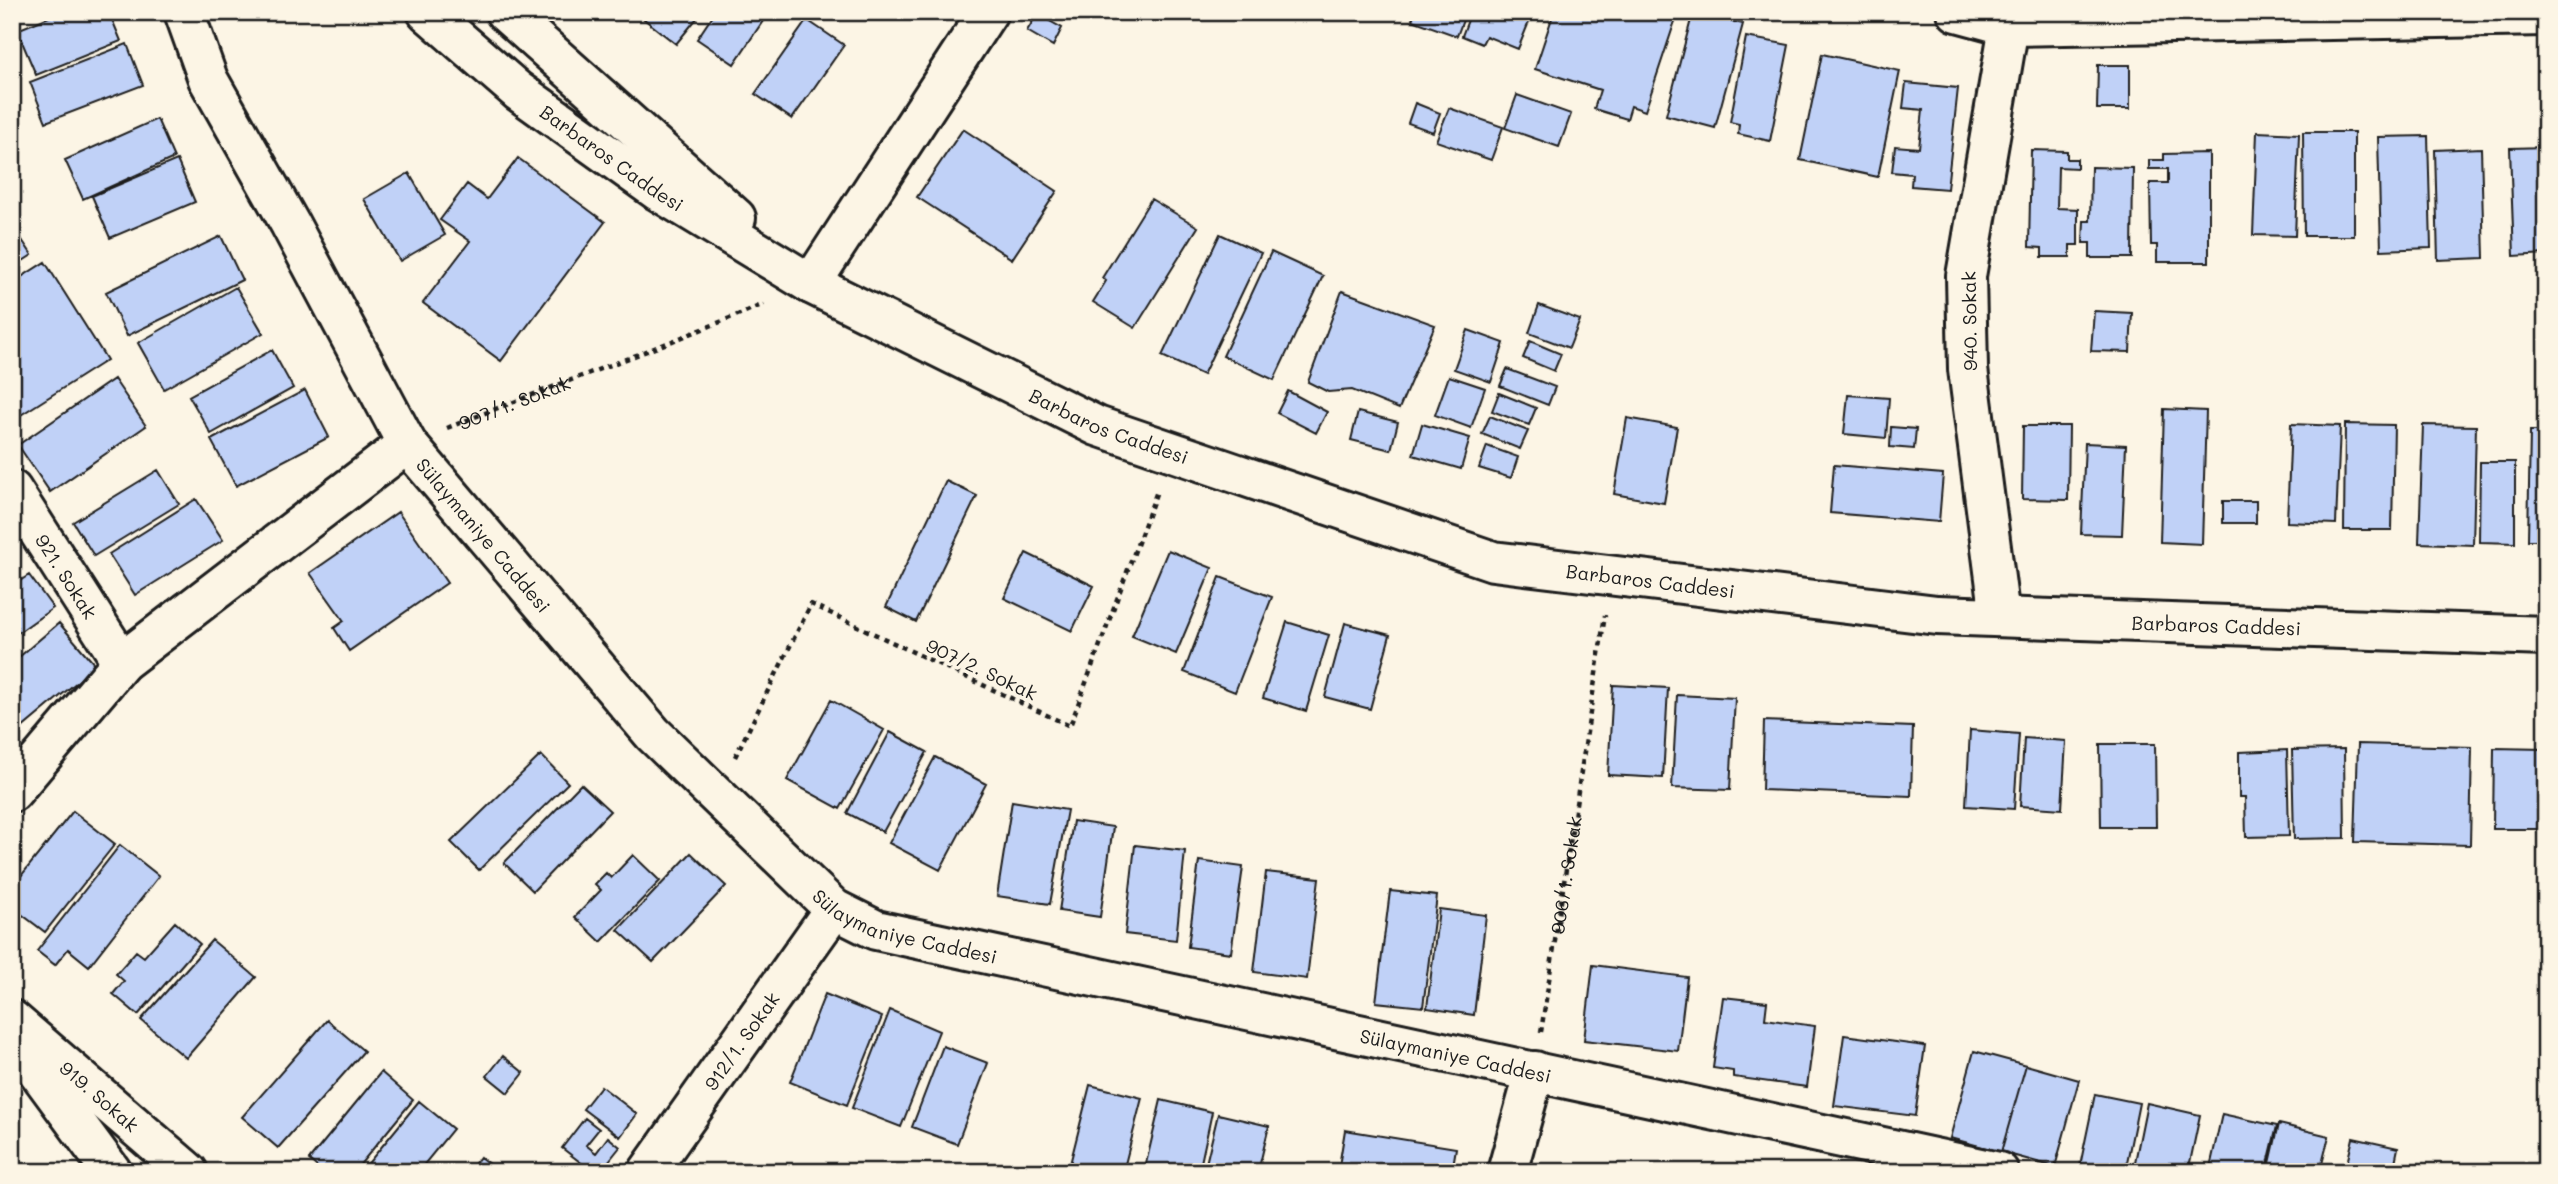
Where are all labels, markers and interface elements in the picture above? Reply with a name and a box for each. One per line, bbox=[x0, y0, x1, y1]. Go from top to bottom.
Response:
street label: Barbaros Caddesi bbox=[536, 99, 689, 216]
street label: 940. Sokak bbox=[1956, 271, 1982, 371]
street label: 907/1. Sokak bbox=[455, 369, 574, 435]
street label: Barbaros Caddesi bbox=[1025, 382, 1192, 469]
street label: Sülaymaniye Caddesi bbox=[411, 452, 557, 617]
street label: 921. Sokak bbox=[31, 529, 103, 623]
street label: Barbaros Caddesi bbox=[1565, 558, 1736, 603]
street label: Barbaros Caddesi bbox=[2131, 609, 2301, 640]
street label: 907/2. Sokak bbox=[922, 632, 1042, 706]
street label: 906/1. Sokak bbox=[1544, 814, 1586, 935]
street label: Sülaymaniye Caddesi bbox=[808, 883, 999, 968]
street label: 912/1. Sokak bbox=[698, 987, 784, 1095]
street label: Sülaymaniye Caddesi bbox=[1358, 1022, 1554, 1088]
street label: 919. Sokak bbox=[55, 1055, 145, 1137]

